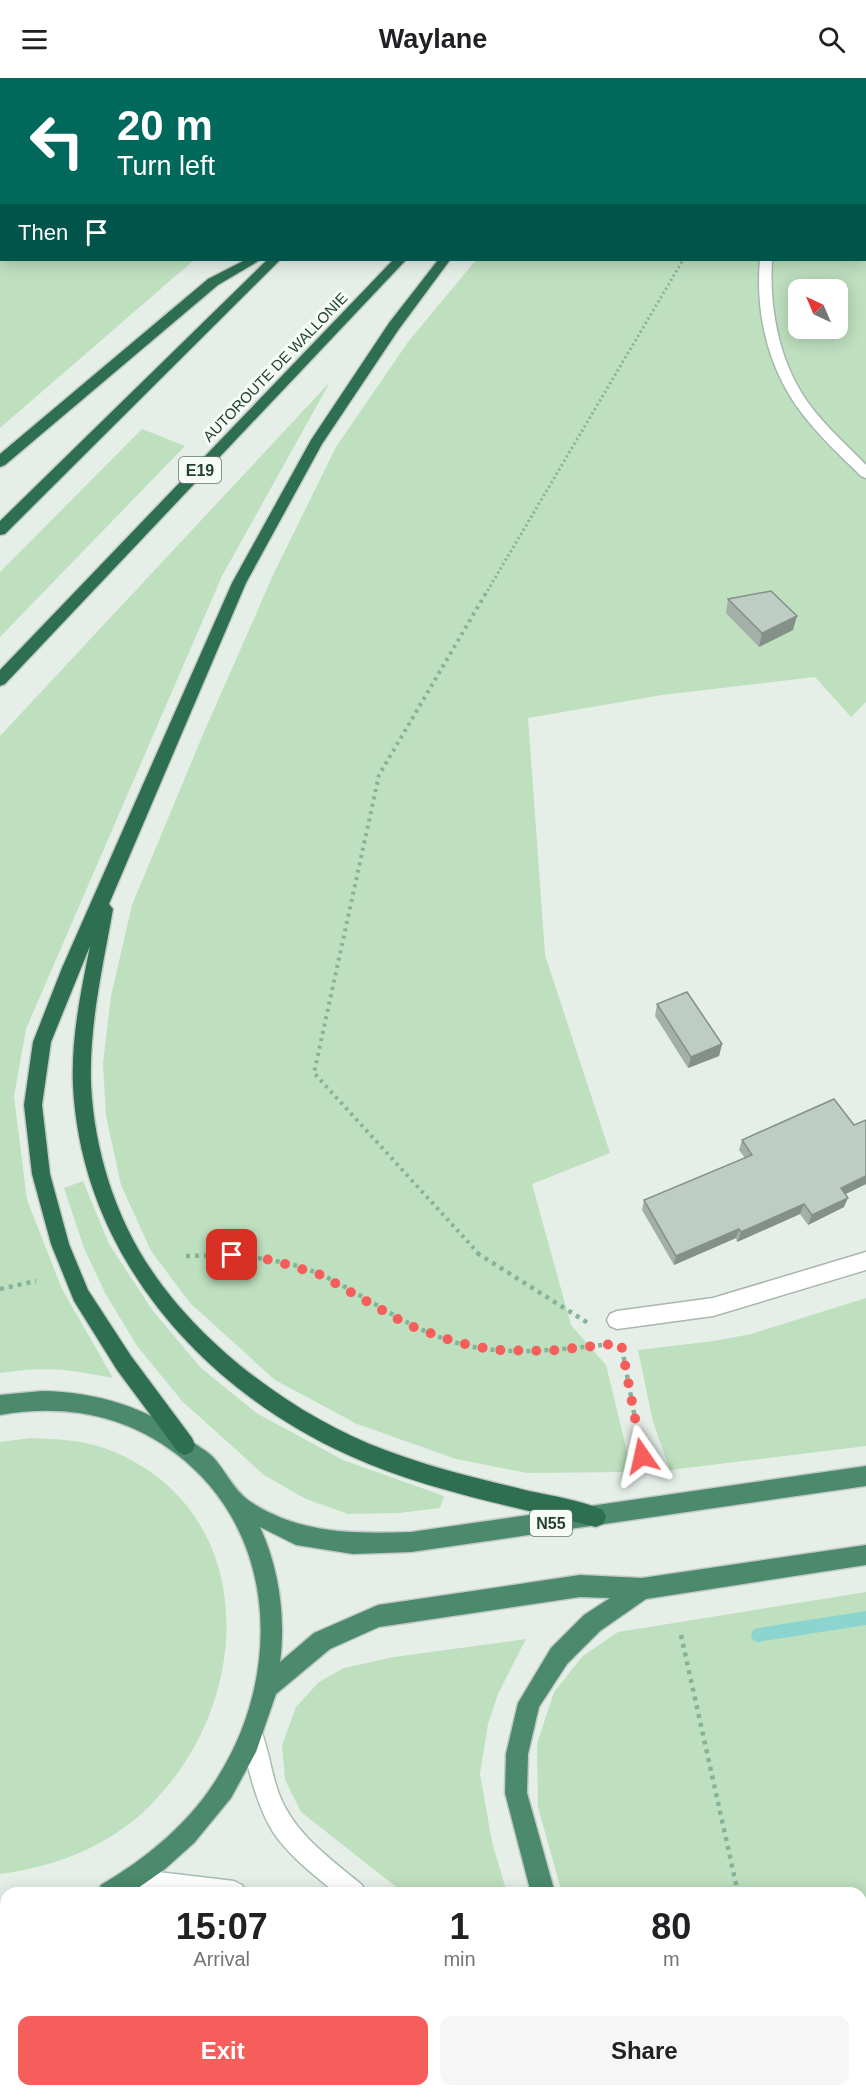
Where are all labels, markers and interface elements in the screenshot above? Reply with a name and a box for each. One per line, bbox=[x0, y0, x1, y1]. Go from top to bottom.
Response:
icon: menu bbox=[18, 23, 51, 56]
icon: search bbox=[815, 23, 848, 56]
text: Waylane bbox=[379, 24, 487, 54]
icon: left bbox=[18, 102, 96, 180]
text: 20 m bbox=[117, 102, 213, 149]
text: Turn left bbox=[117, 151, 215, 181]
icon: arrive bbox=[80, 216, 113, 249]
text: Then bbox=[18, 220, 68, 245]
north arrow bbox=[788, 279, 848, 339]
map controls bbox=[788, 279, 848, 339]
street label: AUTOROUTE DE WALLONIE bbox=[199, 289, 351, 445]
road number: E19 bbox=[179, 457, 221, 483]
pin bbox=[206, 1229, 257, 1280]
icon: arrive bbox=[215, 1238, 248, 1271]
position arrow bbox=[610, 1424, 674, 1488]
road number: N55 bbox=[530, 1510, 572, 1536]
text: 15:07 bbox=[176, 1906, 268, 1947]
text: 1 bbox=[449, 1906, 470, 1947]
text: 80 bbox=[651, 1906, 691, 1947]
text: Arrival bbox=[193, 1948, 250, 1970]
text: min bbox=[443, 1948, 476, 1970]
text: m bbox=[663, 1948, 680, 1970]
button: Exit bbox=[18, 2016, 428, 2085]
button: Share bbox=[440, 2016, 849, 2085]

